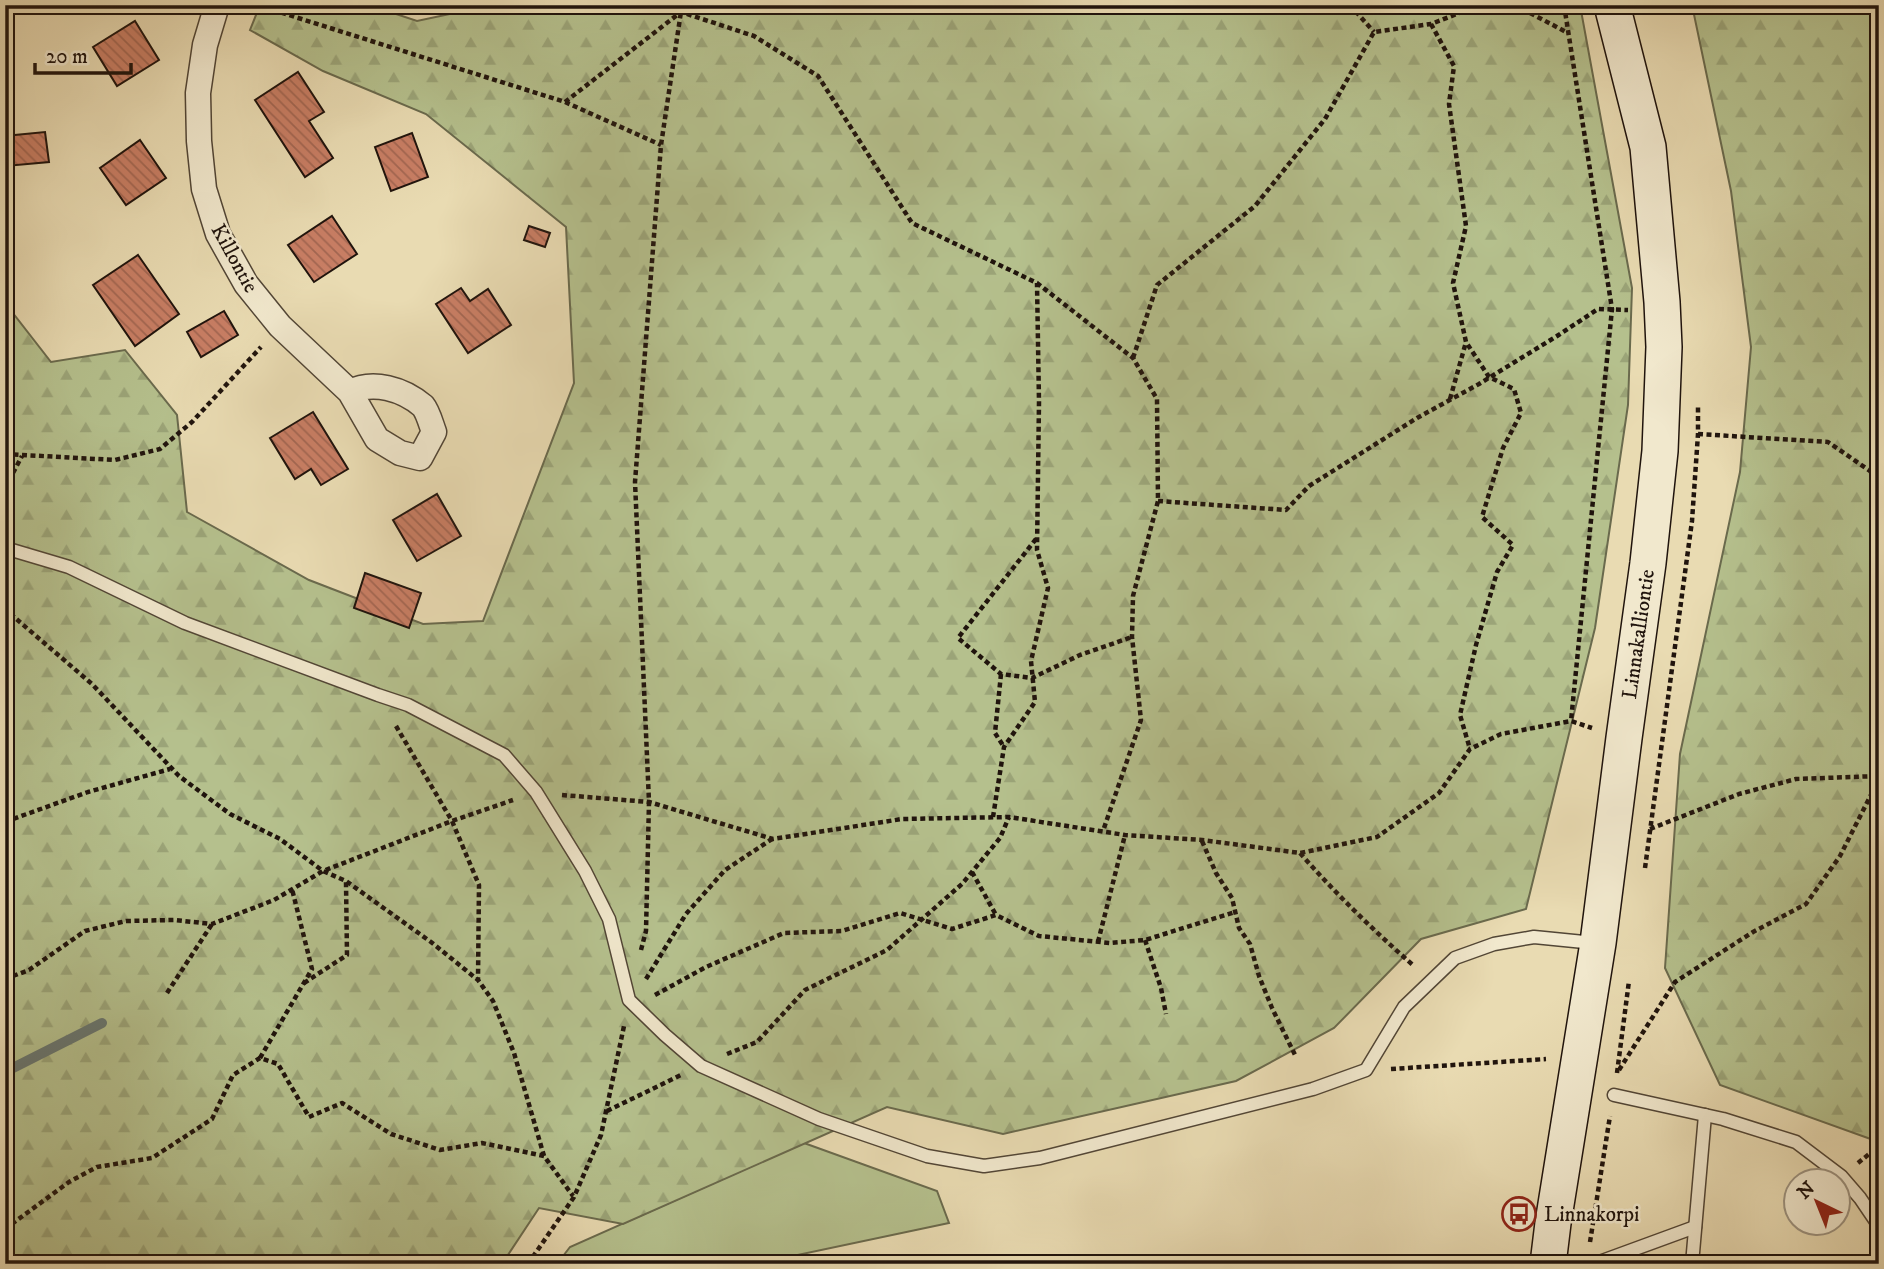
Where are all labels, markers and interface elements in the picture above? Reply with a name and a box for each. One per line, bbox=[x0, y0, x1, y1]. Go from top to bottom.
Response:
scale bar bbox=[35, 32, 131, 76]
text: 20 m bbox=[46, 44, 88, 70]
street label: Killontie bbox=[205, 220, 264, 298]
street label: Linnakalliontie bbox=[1617, 567, 1661, 701]
north arrow bbox=[1783, 1168, 1853, 1238]
text: N bbox=[1793, 1177, 1820, 1204]
bus stop icon: Linnakorpi bbox=[1500, 1195, 1538, 1233]
place label: Linnakorpi bbox=[1544, 1202, 1640, 1228]

